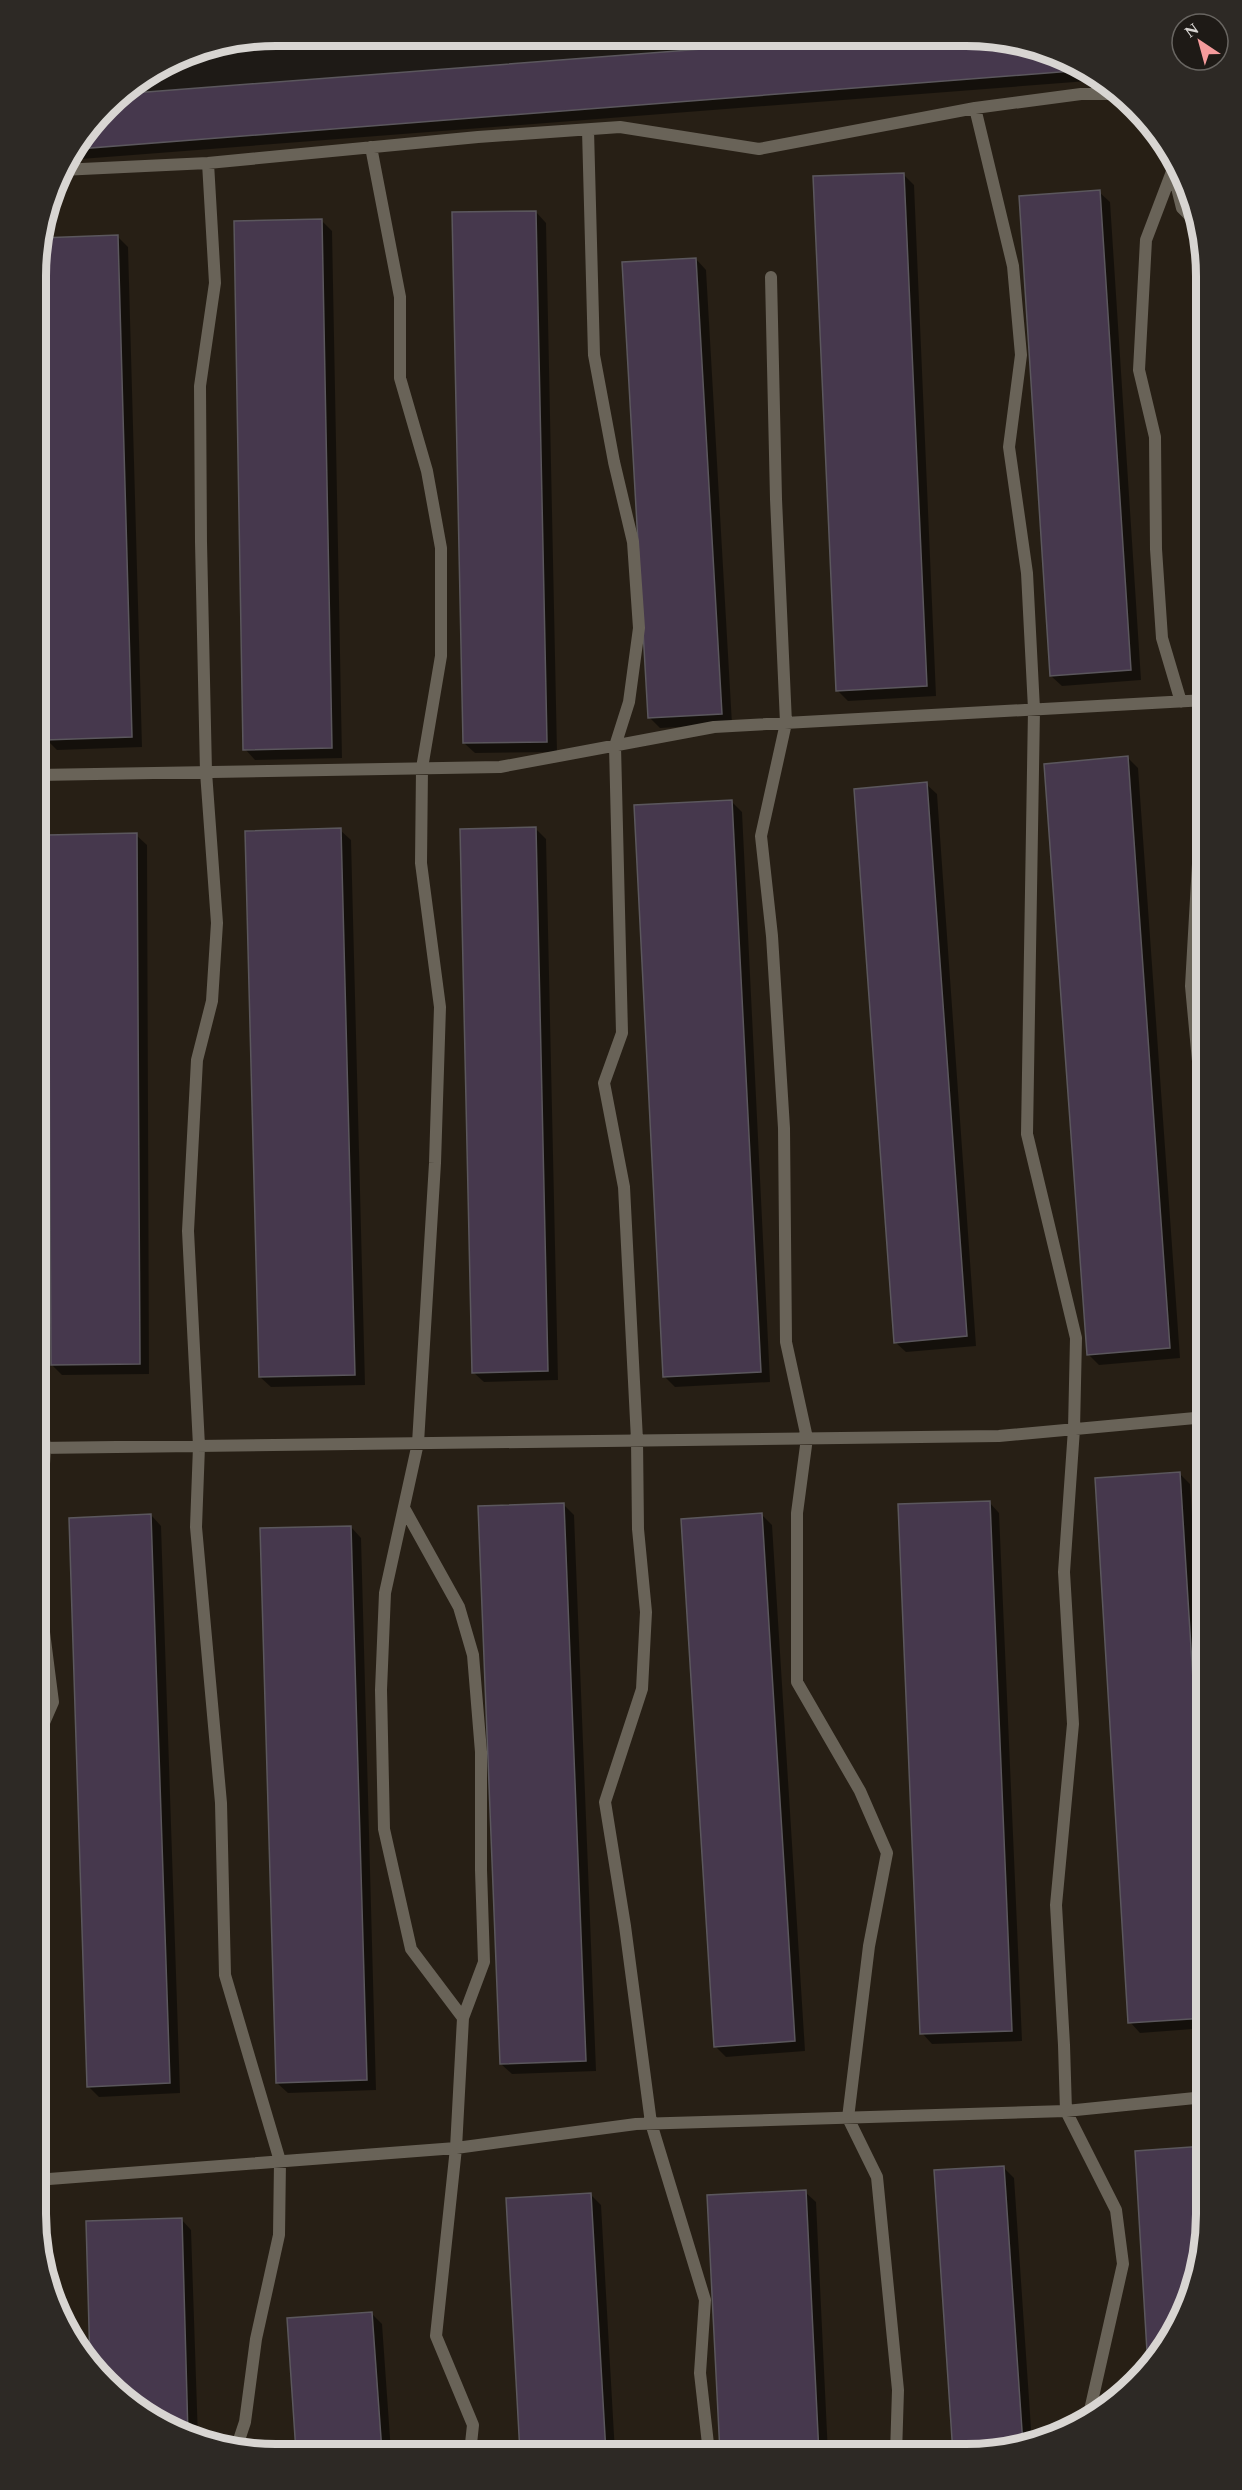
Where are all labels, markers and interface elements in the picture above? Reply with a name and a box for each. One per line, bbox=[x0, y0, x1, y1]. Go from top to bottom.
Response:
north arrow bbox=[1170, 12, 1230, 72]
text: N bbox=[1179, 17, 1204, 44]

